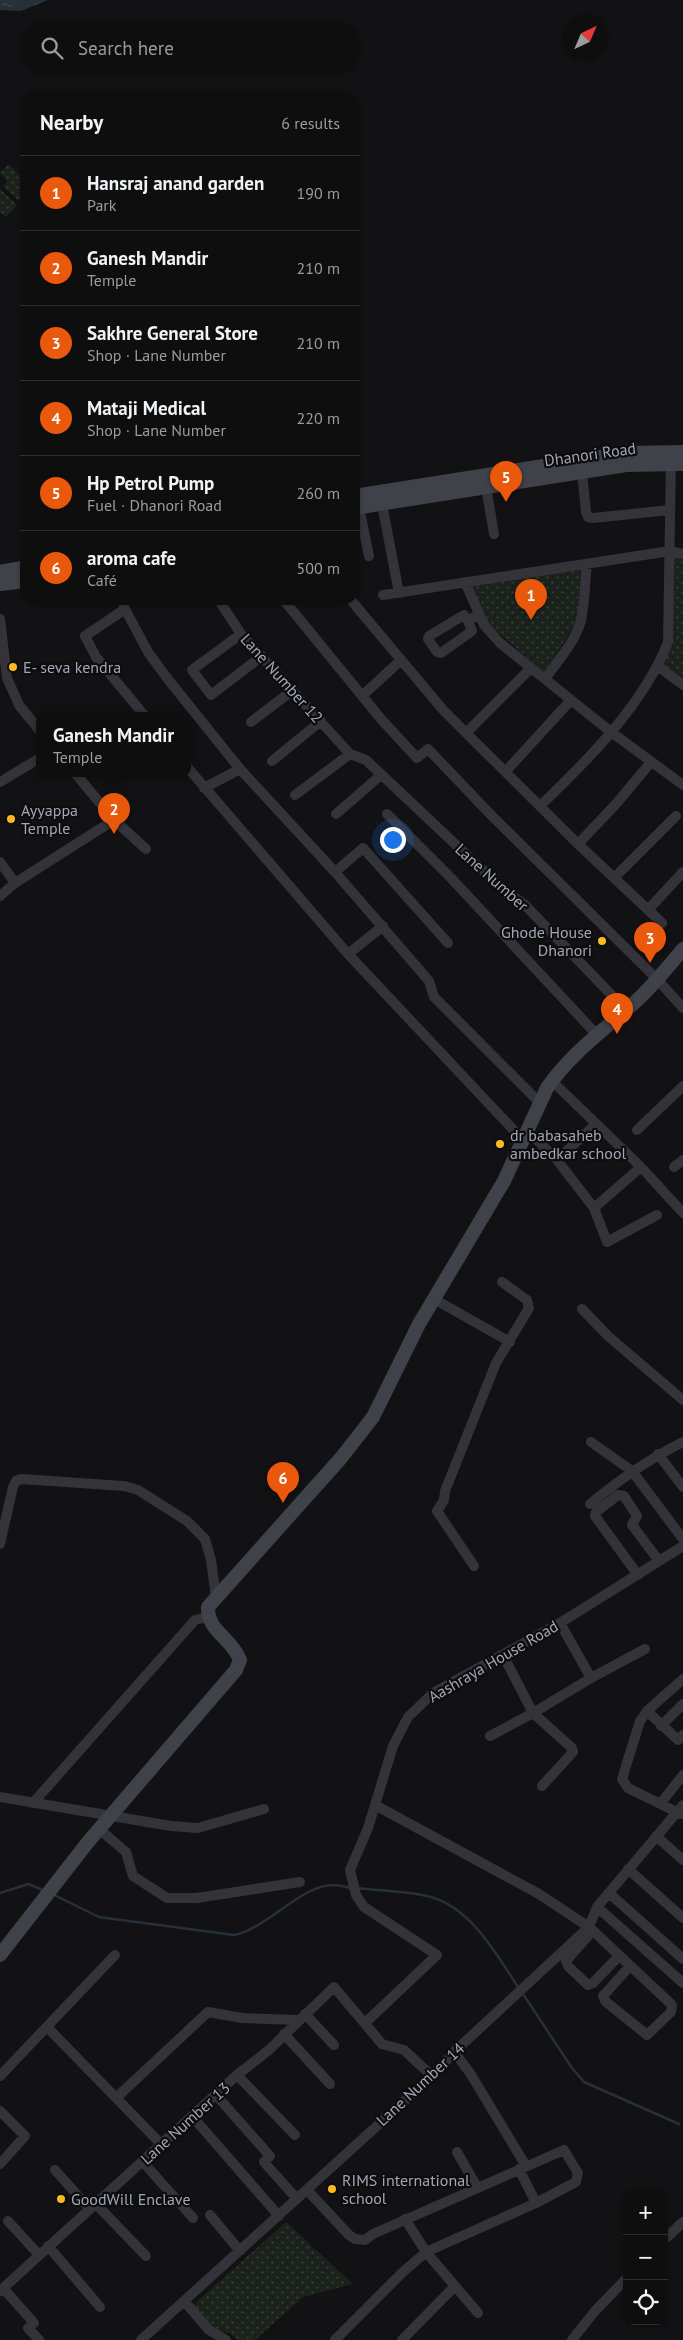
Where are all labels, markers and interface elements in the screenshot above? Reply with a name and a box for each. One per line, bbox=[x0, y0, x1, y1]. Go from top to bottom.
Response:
north arrow bbox=[563, 15, 608, 60]
search box bbox=[20, 20, 360, 75]
icon: search bbox=[38, 34, 66, 62]
text: Search here bbox=[78, 36, 174, 60]
text: Nearby bbox=[40, 109, 103, 136]
text: 6 results bbox=[281, 113, 340, 133]
text: Hansraj anand garden bbox=[87, 171, 264, 195]
text: 1 bbox=[51, 183, 61, 203]
text: 190 m bbox=[297, 183, 340, 203]
text: Park bbox=[87, 195, 116, 215]
text: Ganesh Mandir bbox=[87, 246, 208, 270]
text: 2 bbox=[51, 258, 61, 278]
text: 210 m bbox=[297, 258, 340, 278]
text: Temple bbox=[87, 270, 136, 290]
text: Sakhre General Store bbox=[87, 321, 258, 345]
text: 3 bbox=[51, 333, 61, 353]
text: 210 m bbox=[297, 333, 340, 353]
text: Shop · Lane Number bbox=[87, 345, 226, 365]
text: Mataji Medical bbox=[87, 396, 206, 420]
text: 4 bbox=[51, 408, 61, 428]
text: 220 m bbox=[297, 408, 340, 428]
text: Shop · Lane Number bbox=[87, 420, 226, 440]
street label: Dhanori Road bbox=[543, 438, 637, 470]
pin: 5 bbox=[490, 461, 522, 502]
text: Hp Petrol Pump bbox=[87, 471, 214, 495]
text: 5 bbox=[51, 483, 61, 503]
text: 260 m bbox=[297, 483, 340, 503]
text: Fuel · Dhanori Road bbox=[87, 495, 222, 515]
text: aroma cafe bbox=[87, 546, 176, 570]
text: 6 bbox=[51, 558, 61, 578]
text: 500 m bbox=[297, 558, 340, 578]
text: Café bbox=[87, 570, 117, 590]
pin: 1 bbox=[515, 579, 547, 620]
street label: Lane Number 12 bbox=[237, 629, 327, 727]
place label: E- seva kendra bbox=[23, 657, 121, 677]
marker: E- seva kendra bbox=[7, 661, 19, 673]
popup bbox=[36, 712, 191, 777]
text: Ganesh Mandir bbox=[53, 723, 174, 747]
text: Temple bbox=[53, 747, 102, 767]
pin: 2 bbox=[98, 793, 130, 834]
place label: Ayyappa Temple bbox=[21, 800, 78, 838]
marker: Ayyappa Temple bbox=[5, 813, 17, 825]
your location bbox=[380, 827, 406, 853]
street label: Lane Number bbox=[451, 839, 533, 915]
place label: Ghode House Dhanori bbox=[501, 922, 592, 960]
pin: 3 bbox=[634, 922, 666, 963]
marker: Ghode House Dhanori bbox=[596, 935, 608, 947]
pin: 4 bbox=[601, 993, 633, 1034]
place label: dr babasaheb ambedkar school bbox=[510, 1125, 626, 1163]
marker: dr babasaheb ambedkar school bbox=[494, 1138, 506, 1150]
pin: 6 bbox=[267, 1462, 299, 1503]
street label: Aashraya House Road bbox=[424, 1616, 562, 1706]
street label: Lane Number 14 bbox=[372, 2038, 468, 2130]
street label: Lane Number 13 bbox=[136, 2078, 234, 2168]
place label: RIMS international school bbox=[342, 2170, 470, 2208]
marker: RIMS international school bbox=[326, 2183, 338, 2195]
place label: GoodWill Enclave bbox=[71, 2189, 191, 2209]
map controls bbox=[623, 2190, 668, 2325]
button: + bbox=[623, 2190, 668, 2235]
marker: GoodWill Enclave bbox=[55, 2193, 67, 2205]
button: − bbox=[623, 2235, 668, 2280]
button: locate bbox=[623, 2280, 668, 2325]

